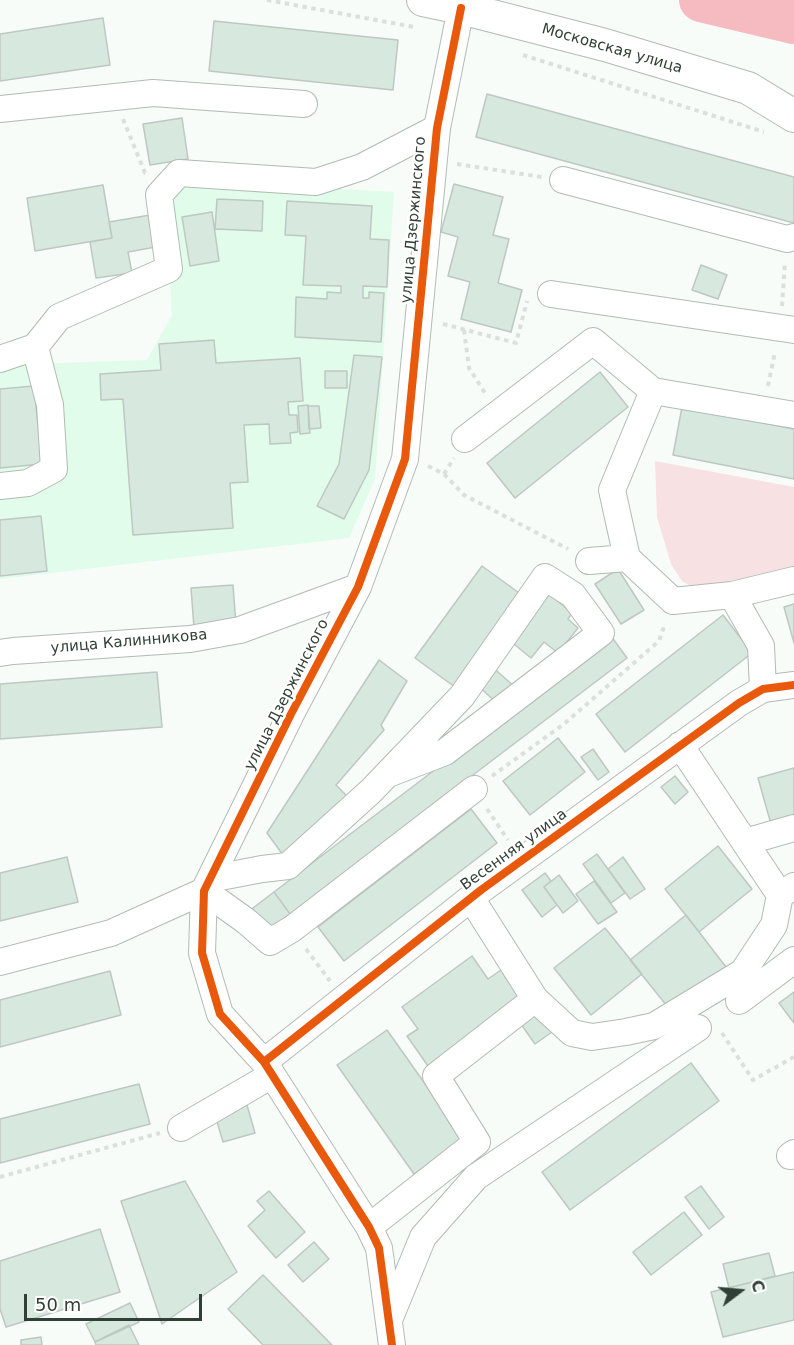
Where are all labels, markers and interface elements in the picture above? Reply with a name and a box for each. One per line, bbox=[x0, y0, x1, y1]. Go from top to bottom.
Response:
street label: Московская улица bbox=[540, 20, 684, 78]
street label: улица Дзержинского bbox=[398, 136, 430, 304]
street label: улица Дзержинского bbox=[241, 616, 333, 774]
street label: улица Калинникова bbox=[50, 626, 208, 658]
street label: Весенняя улица bbox=[457, 805, 571, 895]
north arrow bbox=[710, 1261, 770, 1321]
text: С bbox=[747, 1278, 769, 1294]
scale bar bbox=[27, 1282, 206, 1320]
text: 50 m bbox=[35, 1294, 81, 1315]

